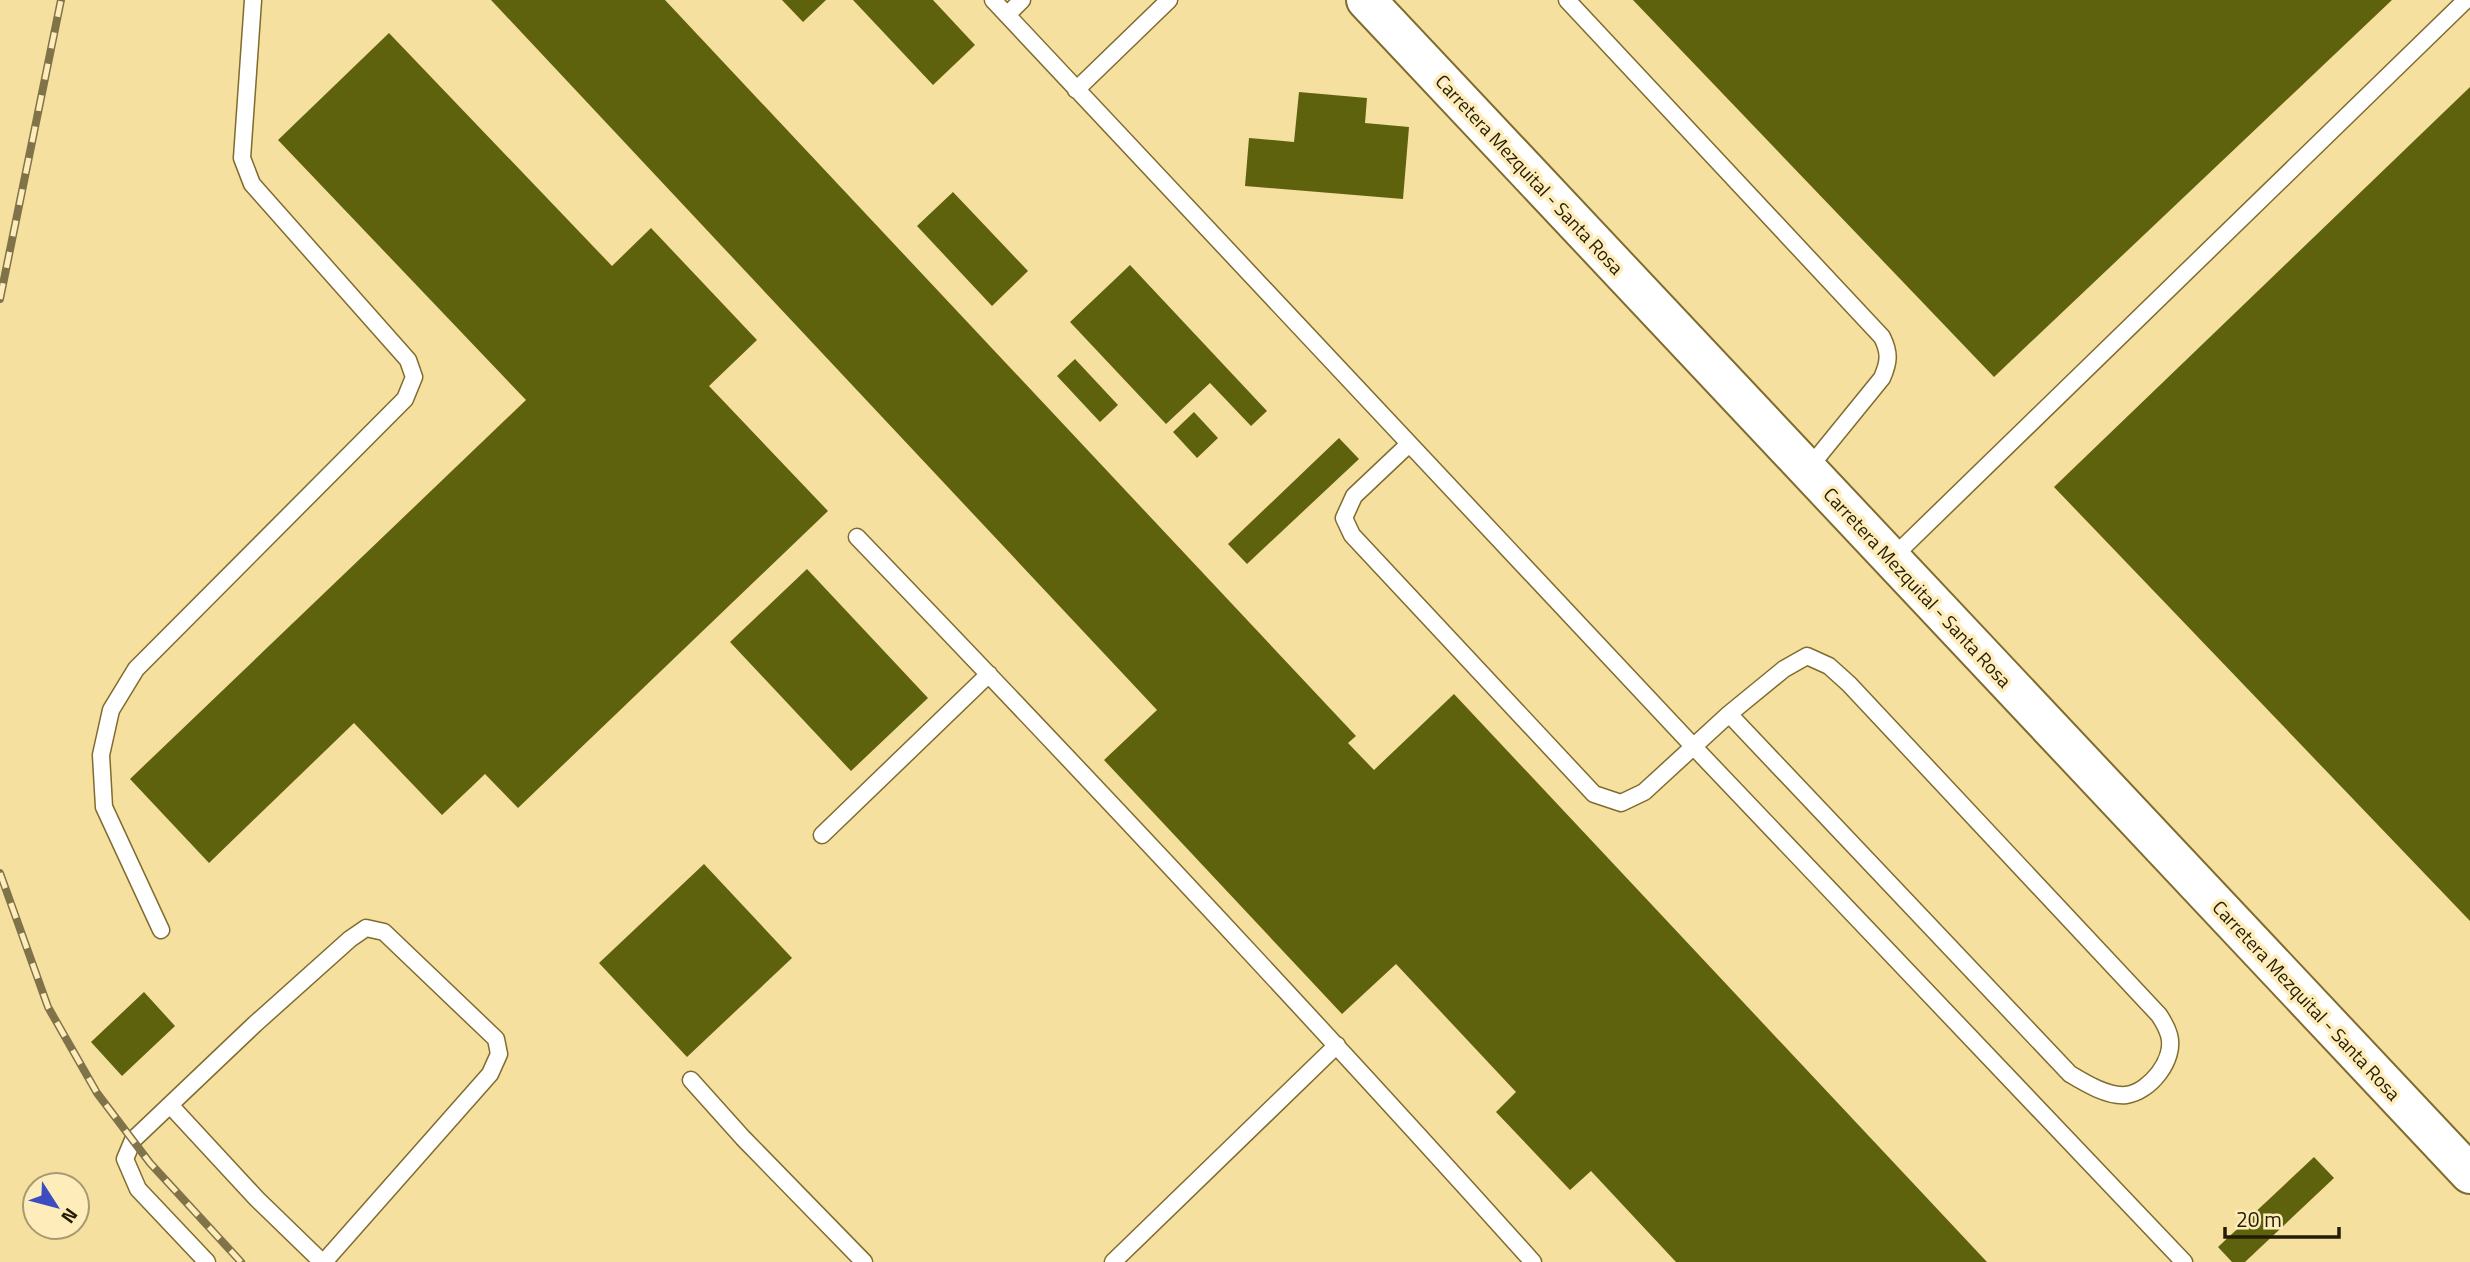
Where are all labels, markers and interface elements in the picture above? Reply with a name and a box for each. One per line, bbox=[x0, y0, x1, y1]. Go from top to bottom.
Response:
street label: Carretera Mezquital - Santa Rosa bbox=[1429, 67, 1631, 281]
street label: Carretera Mezquital - Santa Rosa bbox=[1817, 480, 2019, 694]
street label: Carretera Mezquital - Santa Rosa bbox=[2206, 893, 2408, 1107]
north arrow bbox=[21, 1171, 91, 1241]
scale bar bbox=[2225, 1196, 2339, 1240]
text: N bbox=[55, 1202, 86, 1230]
text: 20 m bbox=[2236, 1203, 2282, 1235]

